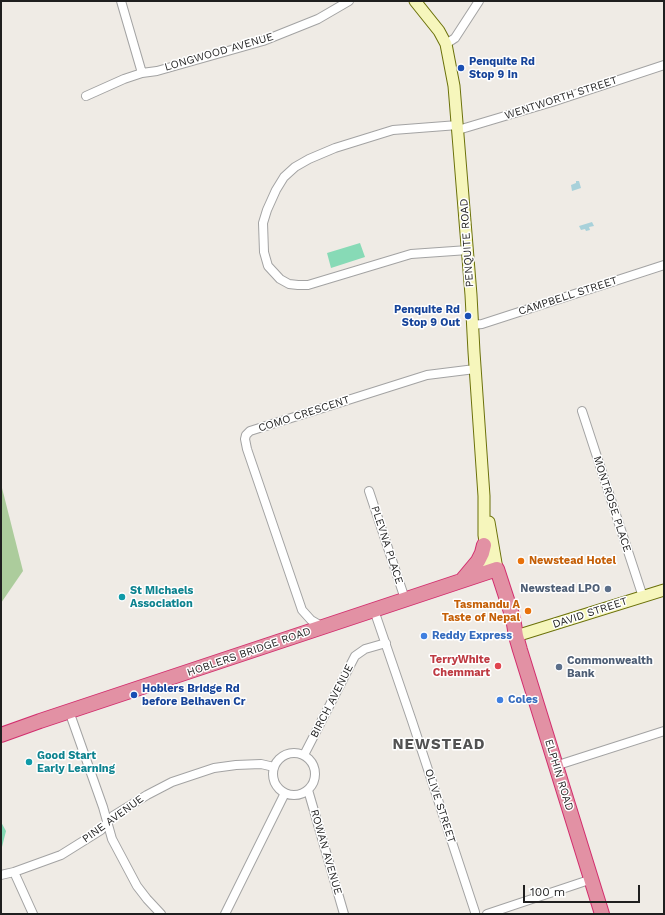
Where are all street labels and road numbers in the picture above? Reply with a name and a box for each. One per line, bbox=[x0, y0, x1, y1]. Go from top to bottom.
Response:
street label: LONGWOOD AVENUE bbox=[163, 30, 275, 74]
street label: WENTWORTH STREET bbox=[503, 74, 619, 122]
street label: PENQUITE ROAD bbox=[457, 198, 477, 288]
street label: CAMPBELL STREET bbox=[517, 274, 619, 318]
street label: COMO CRESCENT bbox=[257, 393, 351, 435]
street label: MONTROSE PLACE bbox=[590, 454, 634, 554]
street label: PLEVNA PLACE bbox=[368, 504, 406, 586]
street label: DAVID STREET bbox=[551, 595, 629, 631]
street label: HOBLERS BRIDGE ROAD bbox=[185, 625, 313, 679]
street label: BIRCH AVENUE bbox=[308, 662, 356, 740]
street label: ELPHIN ROAD bbox=[542, 738, 576, 812]
street label: OLIVE STREET bbox=[422, 767, 458, 845]
street label: PINE AVENUE bbox=[80, 792, 146, 846]
street label: ROWAN AVENUE bbox=[307, 808, 345, 896]

